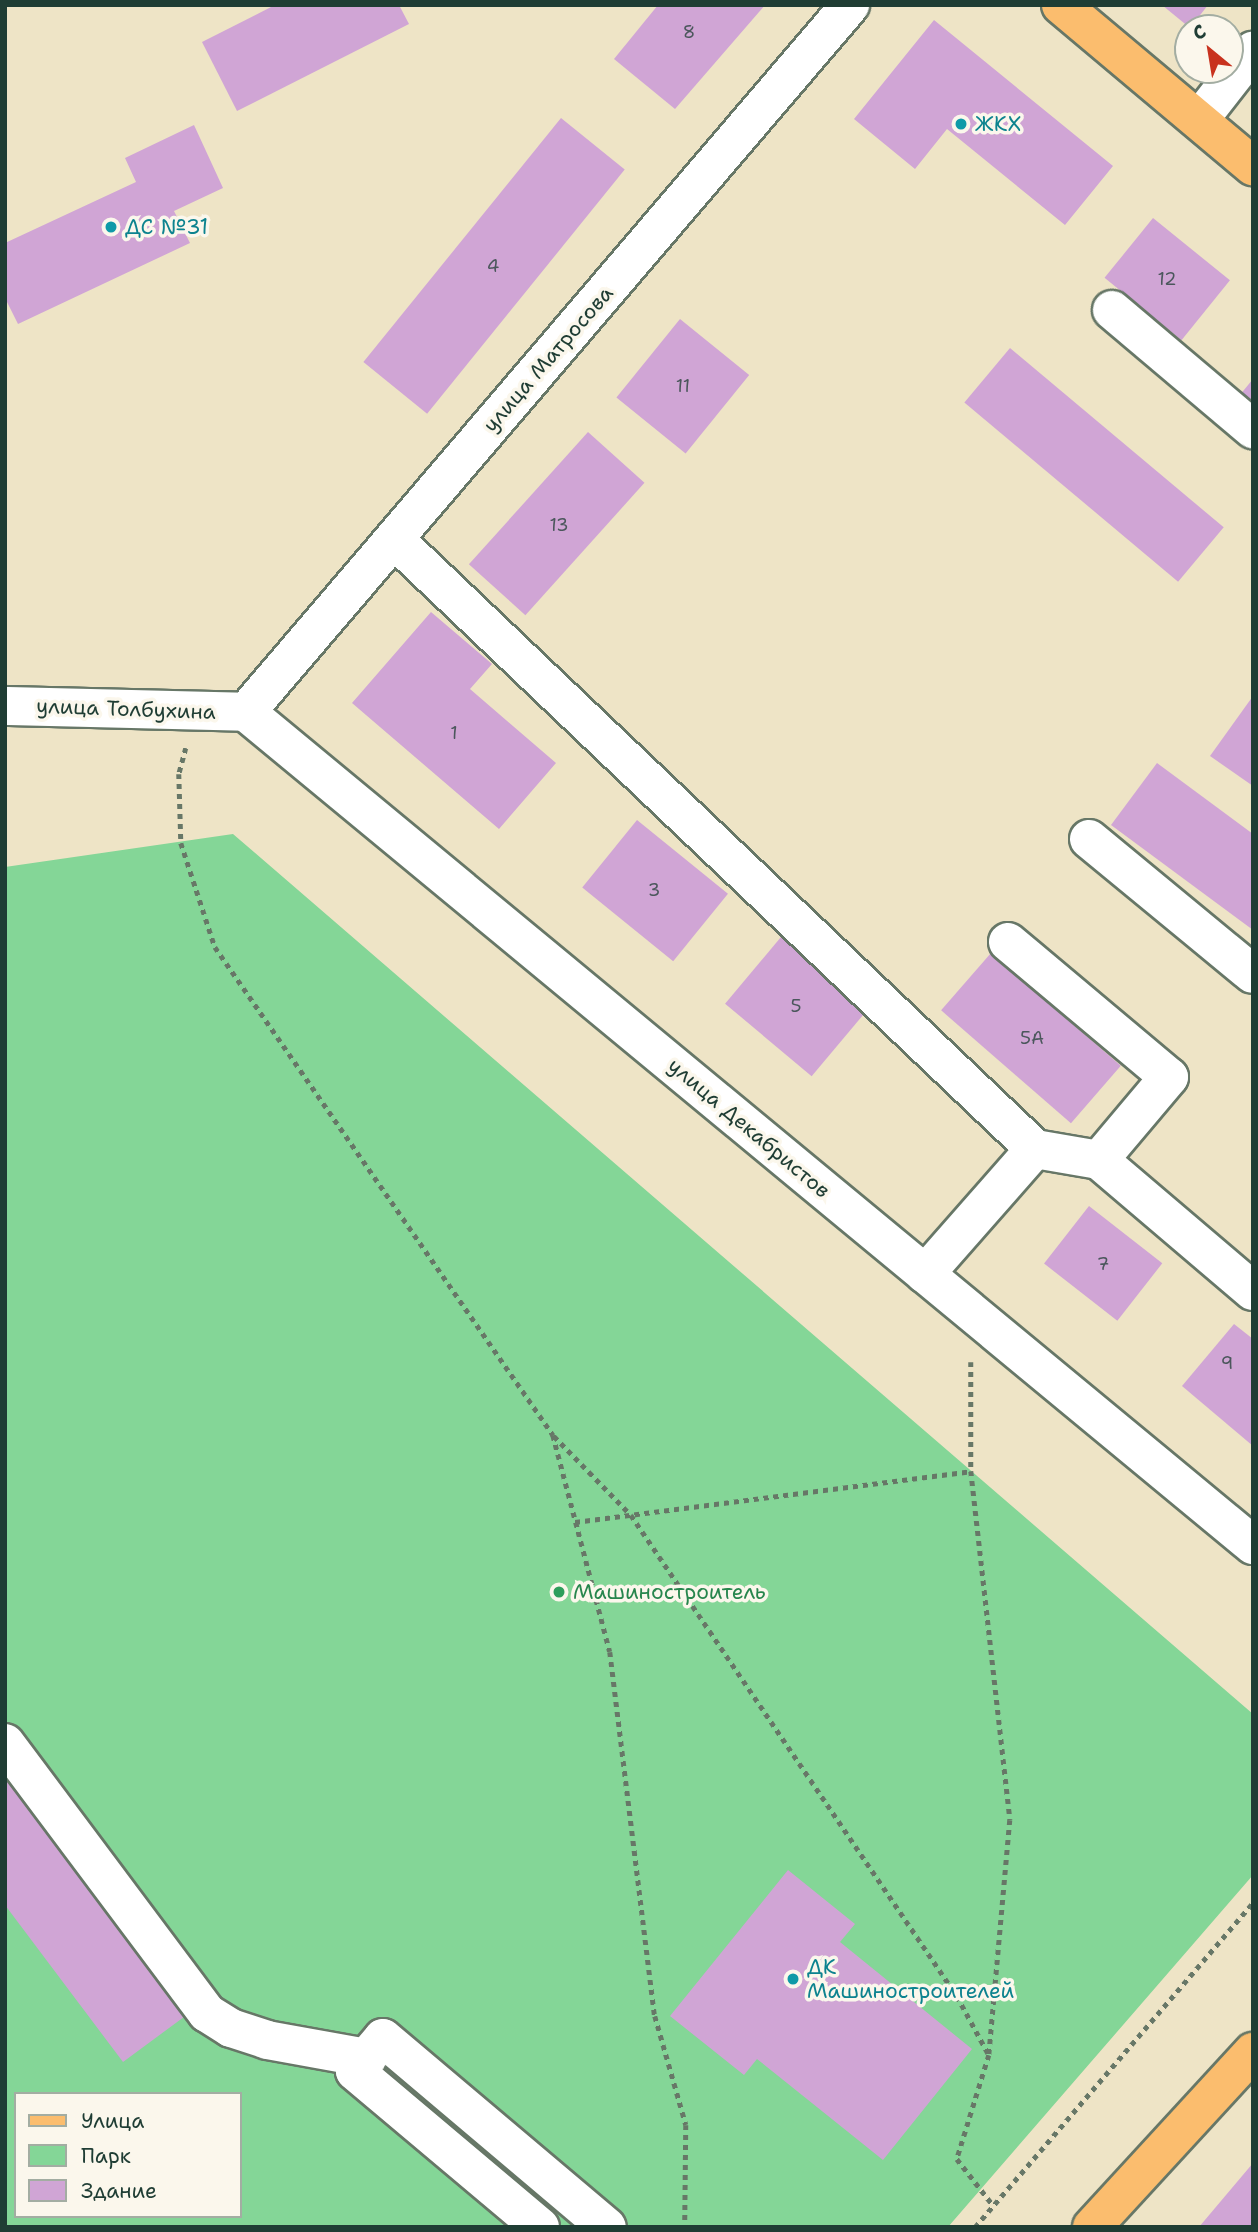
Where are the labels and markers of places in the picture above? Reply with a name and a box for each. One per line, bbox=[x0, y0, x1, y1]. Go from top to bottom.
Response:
place label: ЖКХ bbox=[975, 111, 1021, 137]
marker: ЖКХ bbox=[953, 116, 969, 132]
place label: ДС №31 bbox=[125, 214, 208, 240]
marker: ДС №31 bbox=[103, 219, 119, 235]
place label: Машиностроитель bbox=[573, 1579, 766, 1605]
marker: Машиностроитель bbox=[551, 1584, 567, 1600]
place label: ДК Машиностроителей bbox=[807, 1954, 1014, 2004]
marker: ДК Машиностроителей bbox=[785, 1971, 801, 1987]

